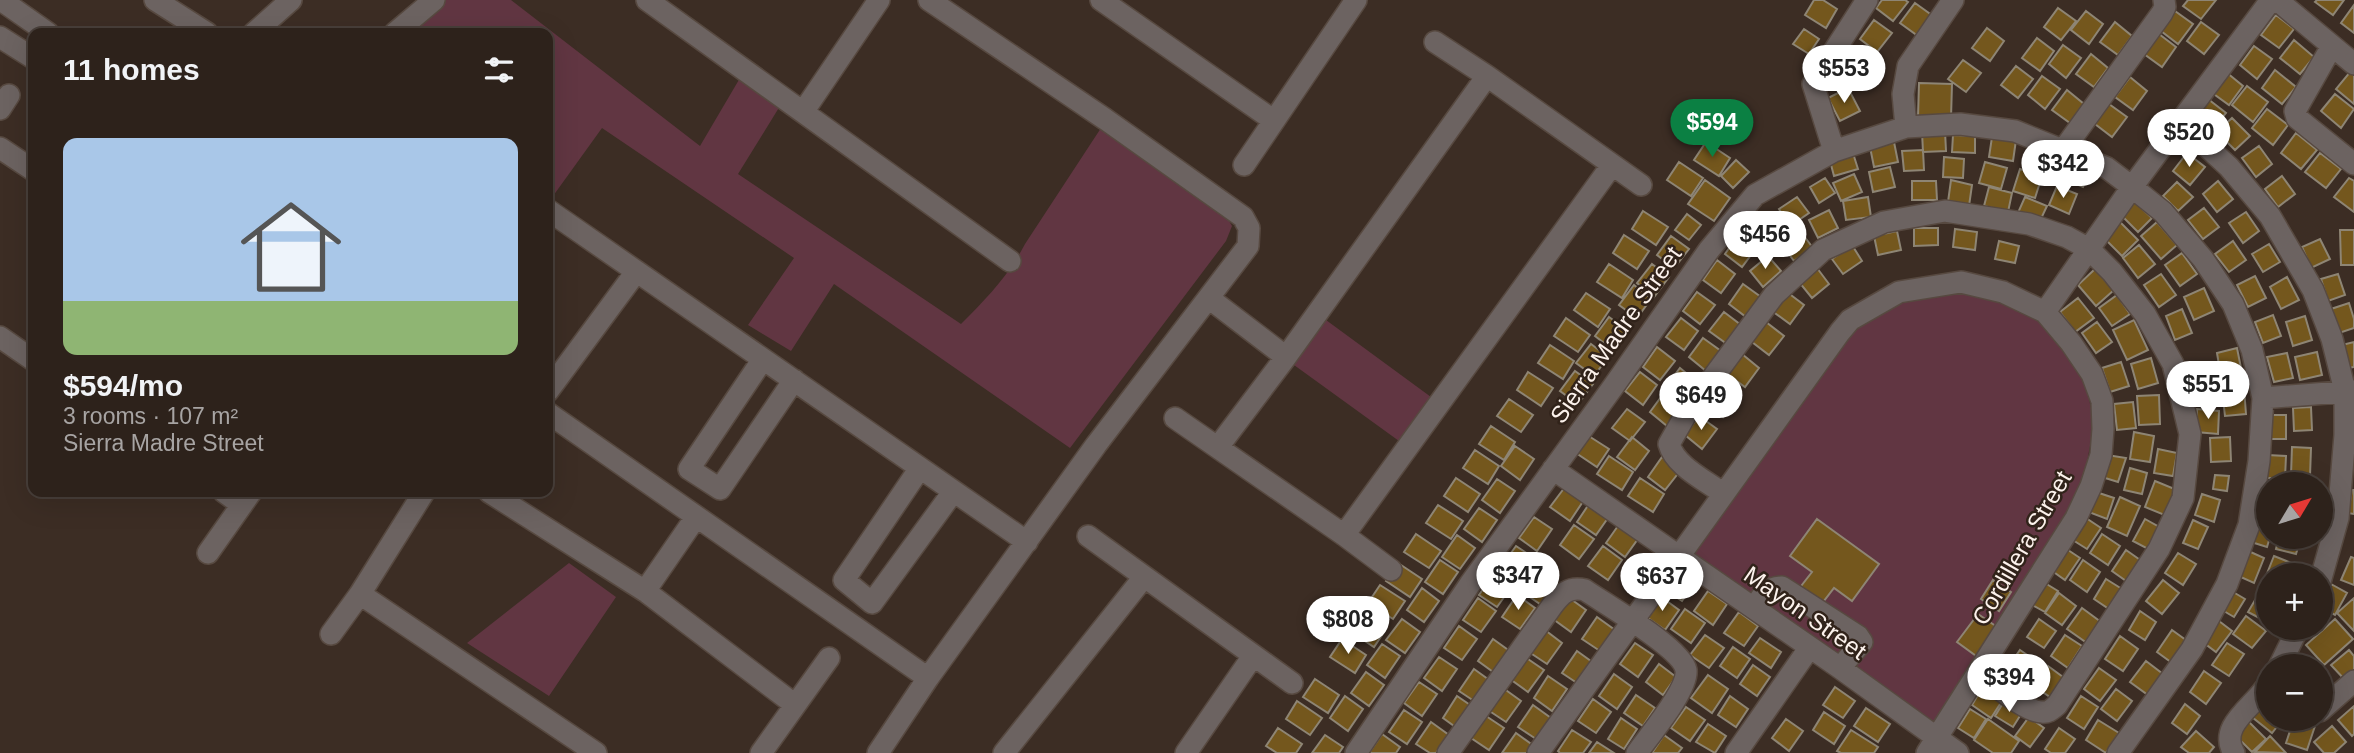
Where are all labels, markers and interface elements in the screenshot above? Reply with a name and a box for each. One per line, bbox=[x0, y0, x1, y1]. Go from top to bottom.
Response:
pin: $553 bbox=[1803, 46, 1885, 105]
icon: filters bbox=[480, 51, 518, 89]
text: 11 homes bbox=[63, 53, 200, 86]
text: $553 bbox=[1818, 55, 1870, 81]
pin: $594 bbox=[1671, 100, 1753, 159]
text: $594 bbox=[1686, 109, 1738, 135]
pin: $520 bbox=[2148, 110, 2230, 169]
text: $520 bbox=[2163, 119, 2215, 145]
pin: $342 bbox=[2022, 140, 2104, 200]
text: $342 bbox=[2037, 150, 2089, 176]
icon: home bbox=[228, 184, 354, 310]
pin: $456 bbox=[1724, 212, 1806, 271]
text: $456 bbox=[1739, 221, 1791, 247]
street label: Sierra Madre Street bbox=[1544, 241, 1687, 428]
pin: $551 bbox=[2167, 362, 2249, 421]
text: $594/mo bbox=[63, 369, 183, 402]
text: $551 bbox=[2182, 371, 2234, 397]
pin: $649 bbox=[1660, 372, 1742, 432]
text: $649 bbox=[1675, 382, 1727, 408]
text: 3 rooms · 107 m² bbox=[63, 403, 238, 429]
text: Sierra Madre Street bbox=[63, 430, 264, 456]
street label: Cordillera Street bbox=[1967, 466, 2077, 630]
north arrow bbox=[2256, 472, 2333, 550]
map controls bbox=[2256, 472, 2333, 731]
pin: $347 bbox=[1477, 552, 1559, 612]
pin: $637 bbox=[1621, 554, 1703, 613]
street label: Mayon Street bbox=[1739, 561, 1872, 665]
text: $347 bbox=[1492, 562, 1544, 588]
text: $637 bbox=[1636, 563, 1688, 589]
button: + bbox=[2256, 563, 2333, 640]
pin: $808 bbox=[1307, 596, 1389, 656]
text: $808 bbox=[1322, 606, 1374, 632]
pin: $394 bbox=[1968, 654, 2050, 714]
button: − bbox=[2256, 654, 2333, 731]
text: $394 bbox=[1983, 664, 2035, 690]

